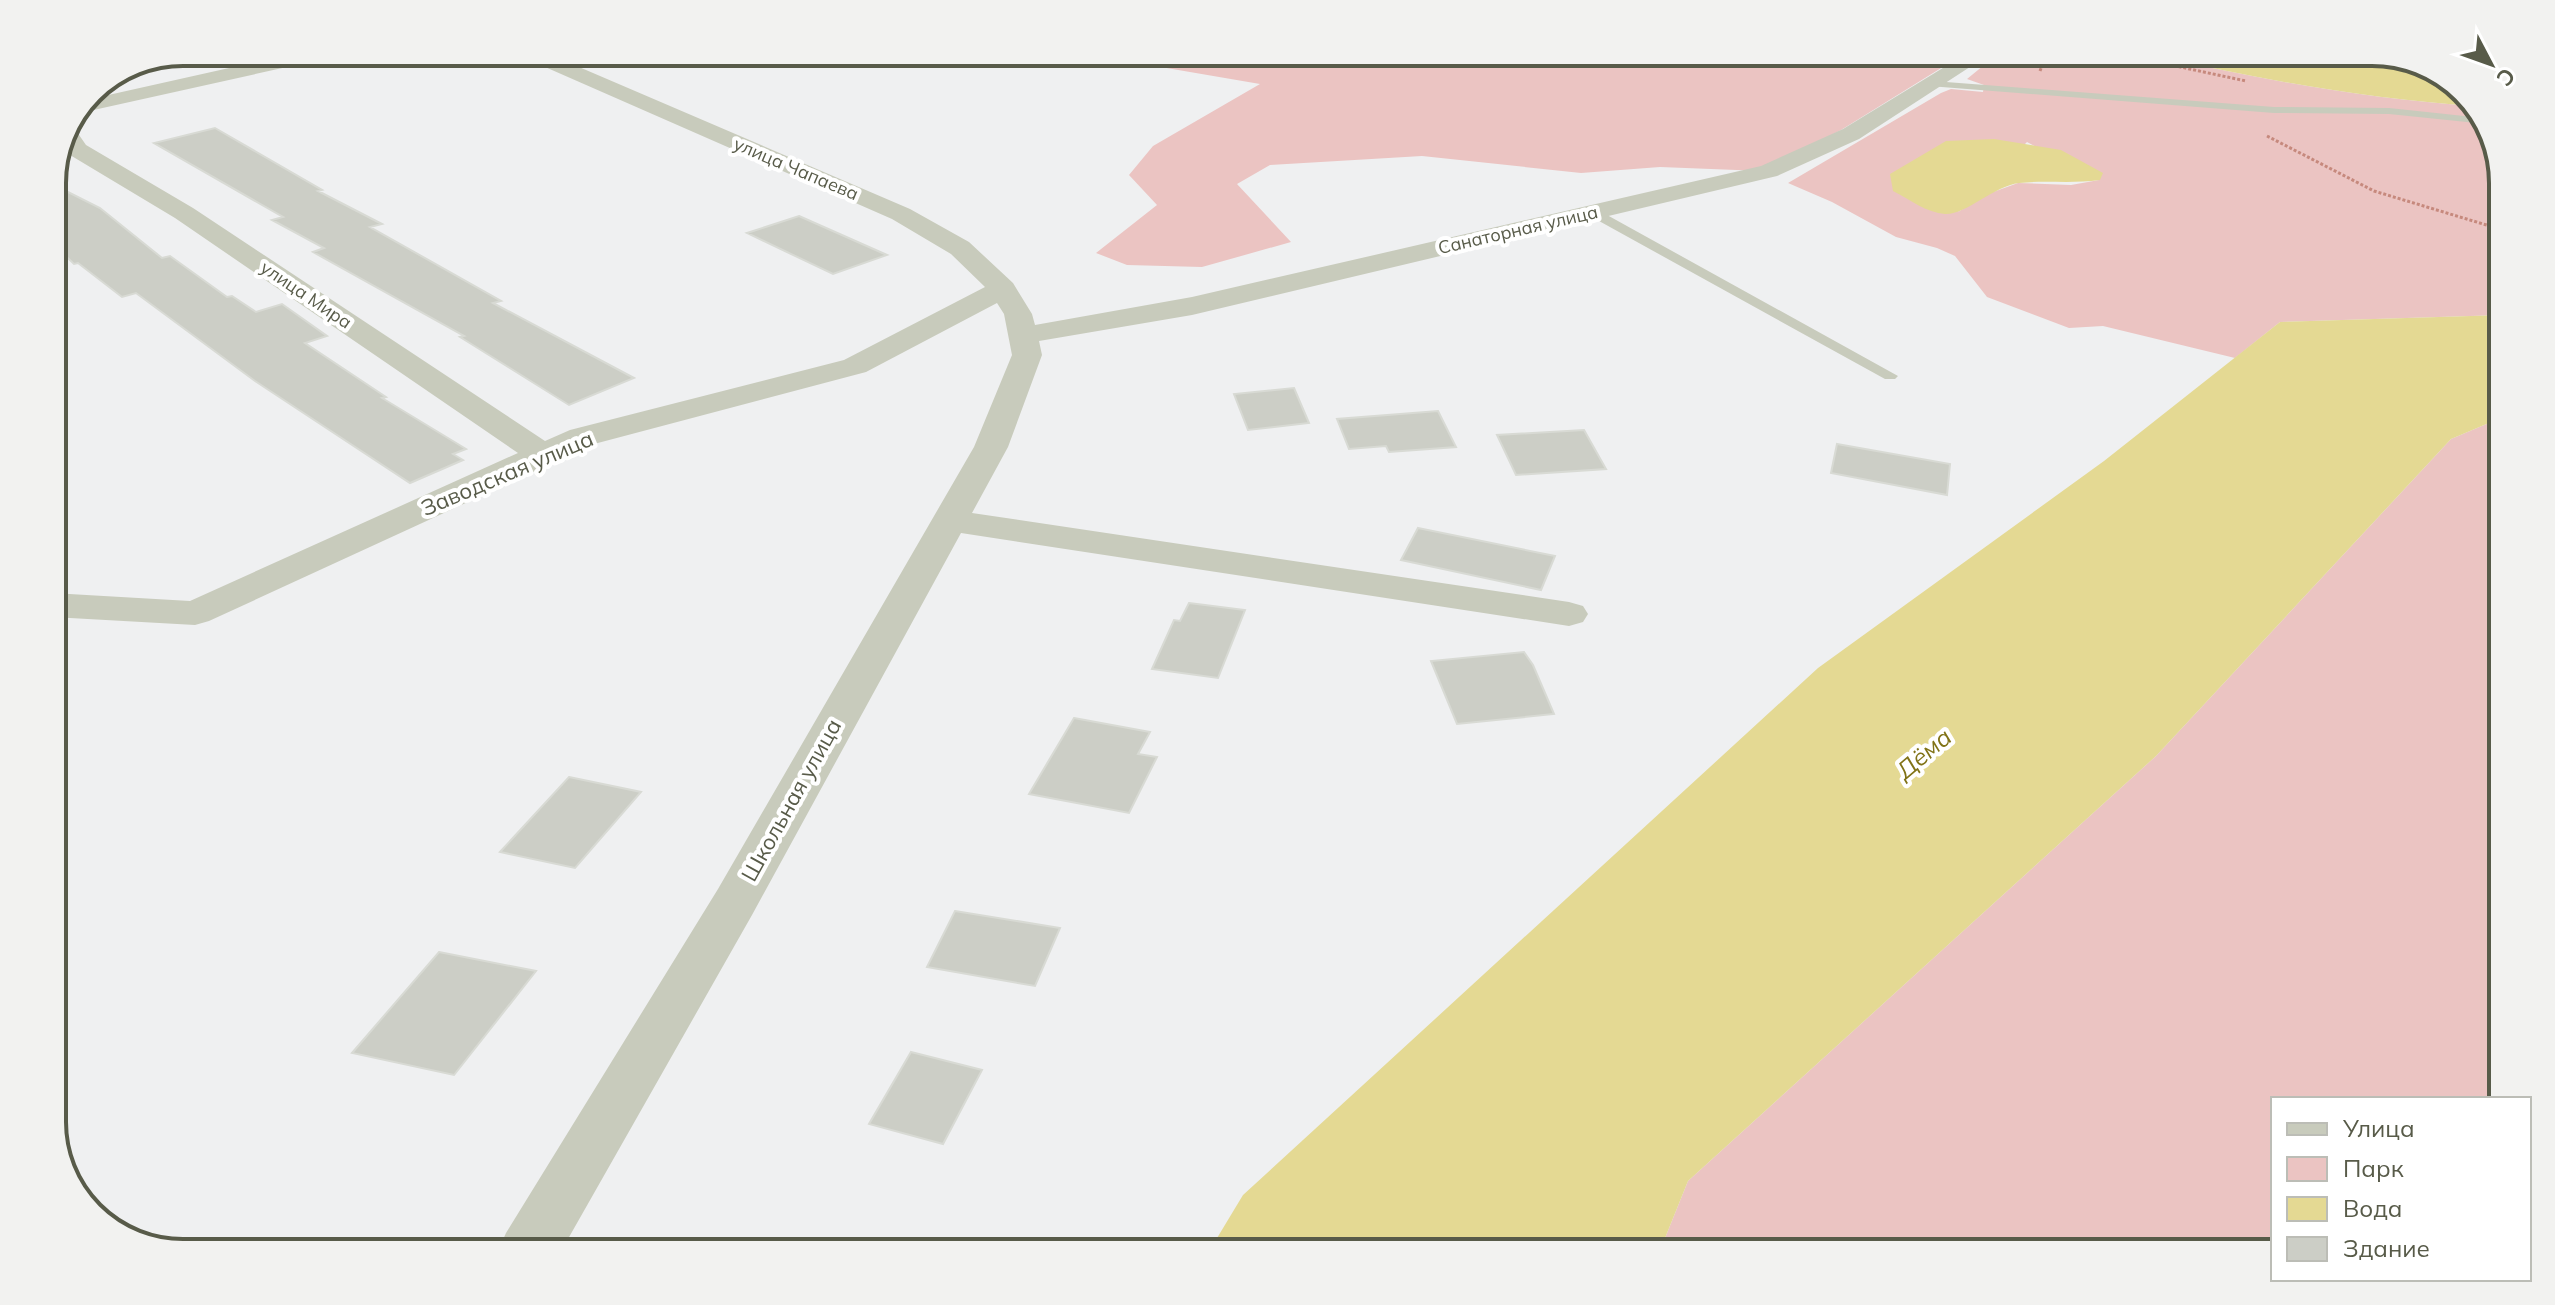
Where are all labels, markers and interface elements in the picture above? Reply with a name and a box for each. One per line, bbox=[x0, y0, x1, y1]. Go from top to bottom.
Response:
north arrow bbox=[2451, 24, 2531, 104]
text: С bbox=[2491, 62, 2522, 92]
street label: улица Чапаева bbox=[730, 132, 862, 205]
street label: Санаторная улица bbox=[1436, 200, 1600, 259]
street label: улица Мира bbox=[256, 256, 356, 334]
street label: Заводская улица bbox=[417, 424, 597, 522]
street label: Школьная улица bbox=[735, 714, 847, 886]
water label: Дёма bbox=[1888, 721, 1957, 786]
legend bbox=[2271, 1097, 2531, 1281]
text: Улица bbox=[2342, 1113, 2415, 1143]
text: Парк bbox=[2343, 1153, 2404, 1183]
text: Вода bbox=[2343, 1193, 2403, 1223]
text: Здание bbox=[2343, 1233, 2430, 1263]

